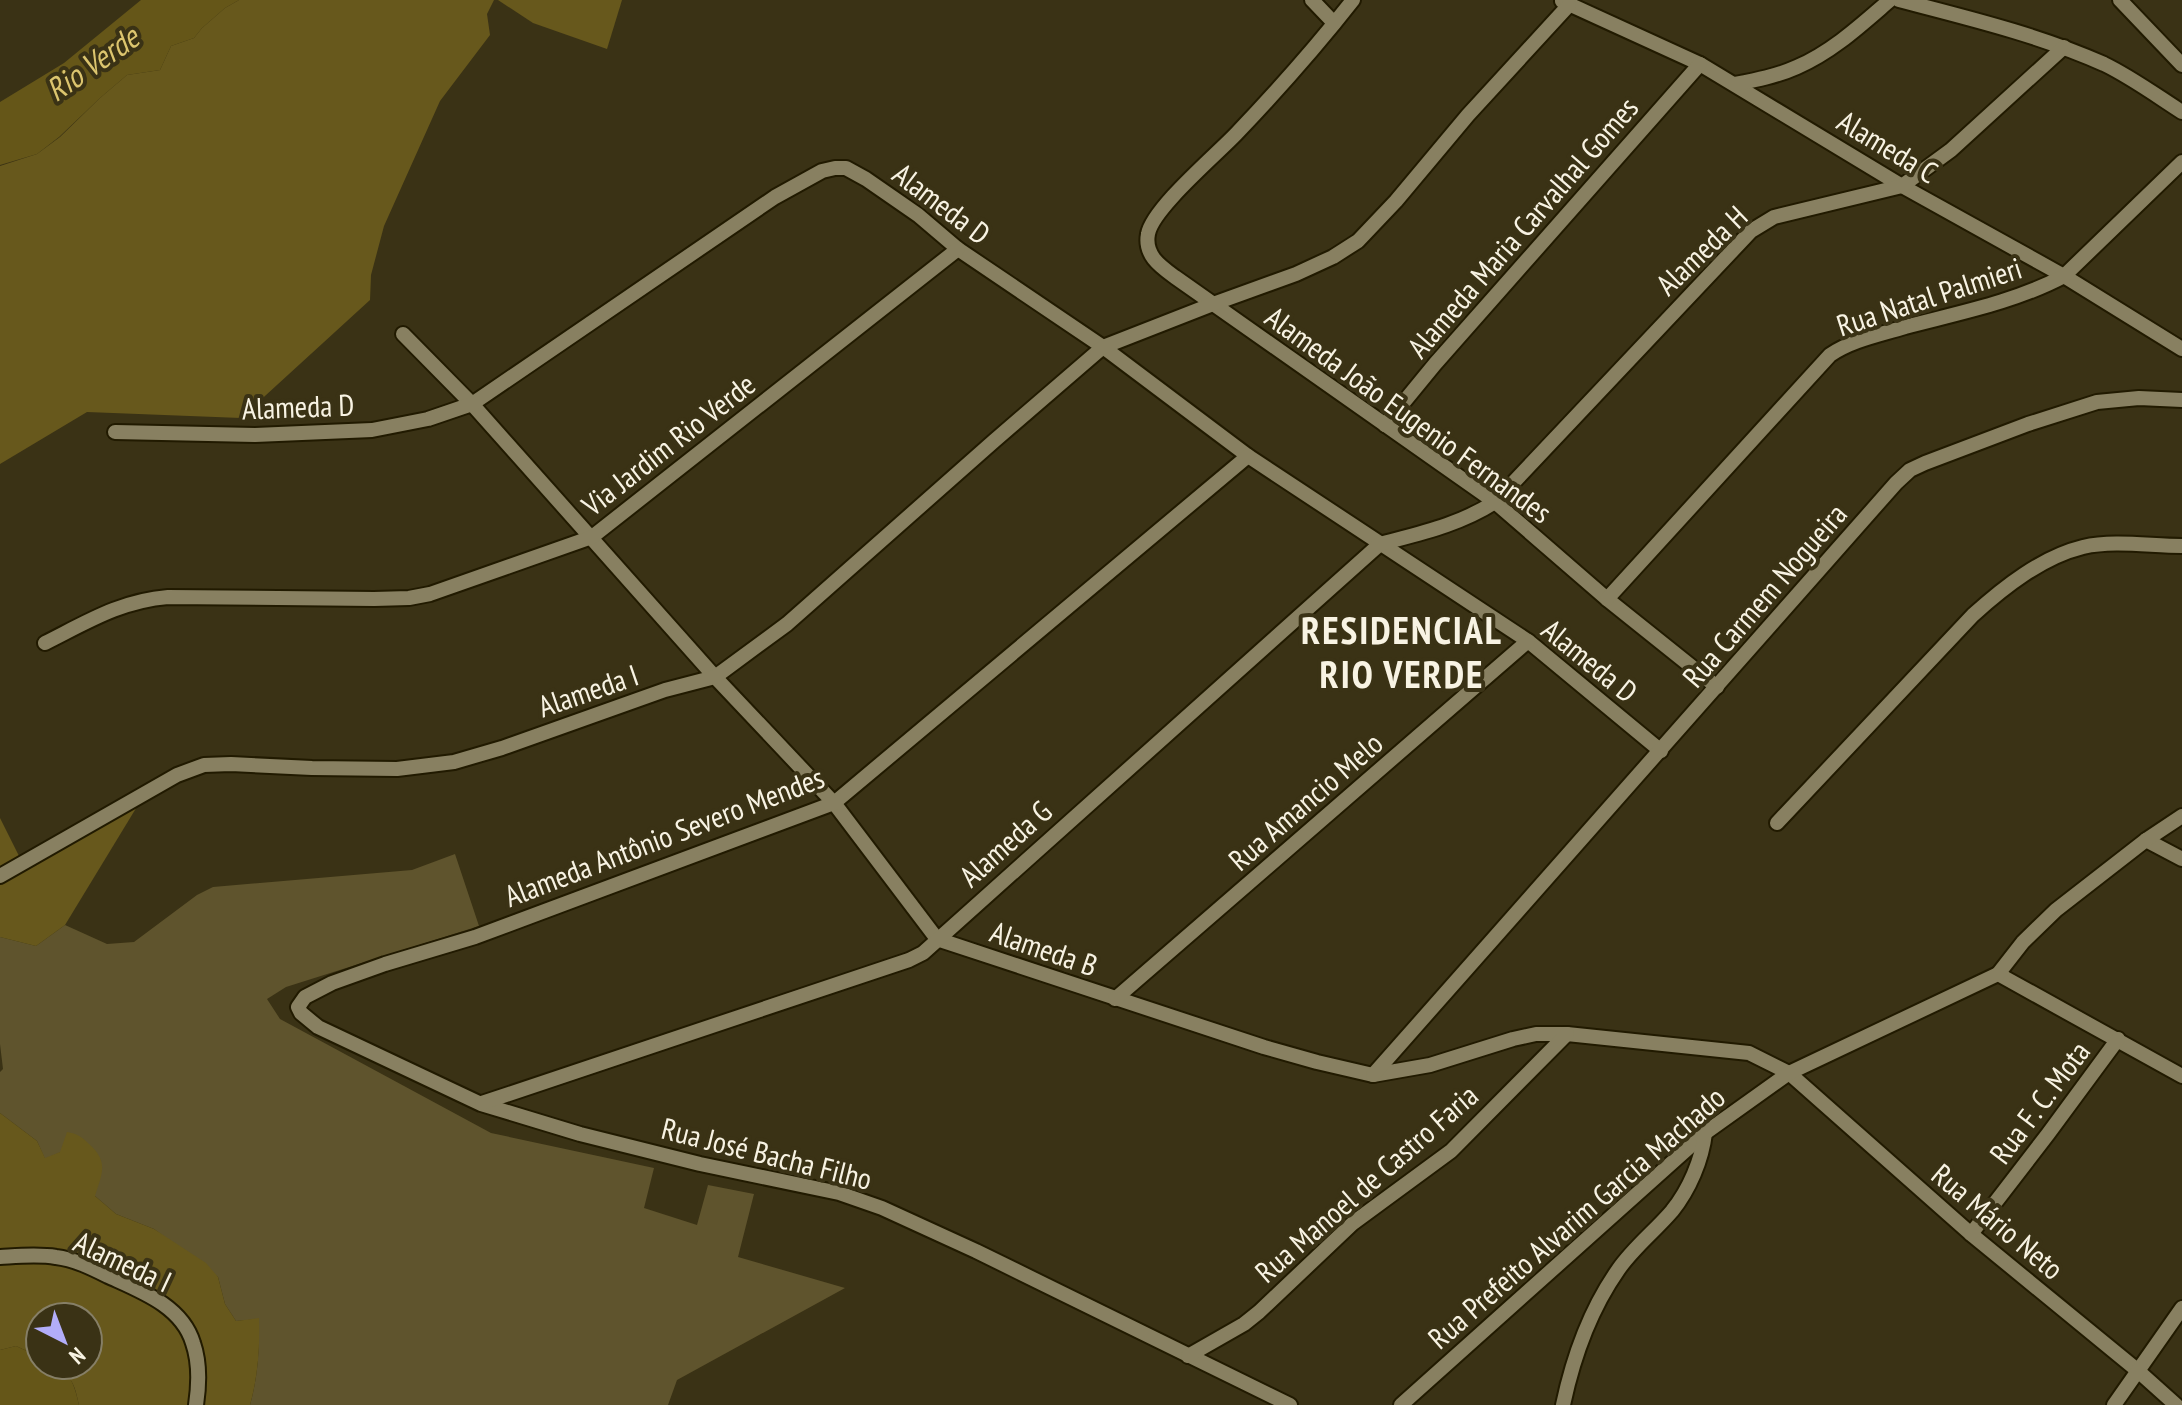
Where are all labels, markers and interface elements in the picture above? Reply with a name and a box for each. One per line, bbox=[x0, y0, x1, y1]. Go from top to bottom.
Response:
water label: Rio Verde bbox=[37, 15, 148, 110]
street label: Alameda Maria Carvalhal Gomes bbox=[1398, 88, 1646, 366]
street label: Alameda C bbox=[1831, 101, 1945, 191]
street label: Alameda D bbox=[885, 154, 999, 252]
street label: Alameda H bbox=[1647, 197, 1755, 303]
street label: Rua Natal Palmieri bbox=[1831, 248, 2027, 344]
street label: Alameda João Eugenio Fernandes bbox=[1258, 297, 1560, 531]
street label: Via Jardim Rio Verde bbox=[573, 364, 763, 524]
street label: Alameda D bbox=[241, 385, 355, 427]
street label: Rua Carmem Nogueira bbox=[1673, 495, 1855, 695]
district label: RESIDENCIAL RIO VERDE bbox=[1301, 605, 1503, 698]
street label: Alameda D bbox=[1534, 610, 1646, 710]
street label: Alameda I bbox=[533, 655, 643, 725]
street label: Rua Amancio Melo bbox=[1220, 723, 1390, 879]
street label: Alameda Antônio Severo Mendes bbox=[499, 757, 829, 915]
street label: Alameda G bbox=[951, 791, 1059, 895]
street label: Alameda B bbox=[985, 912, 1103, 984]
street label: Rua F. C. Mota bbox=[1980, 1033, 2098, 1171]
street label: Rua Manoel de Castro Faria bbox=[1246, 1075, 1486, 1291]
street label: Rua Prefeito Alvarim Garcia Machado bbox=[1419, 1077, 1733, 1357]
street label: Rua José Bacha Filho bbox=[658, 1108, 876, 1198]
street label: Rua Mário Neto bbox=[1924, 1154, 2072, 1288]
street label: Alameda I bbox=[68, 1221, 178, 1301]
north arrow bbox=[24, 1301, 104, 1381]
text: N bbox=[64, 1341, 91, 1370]

